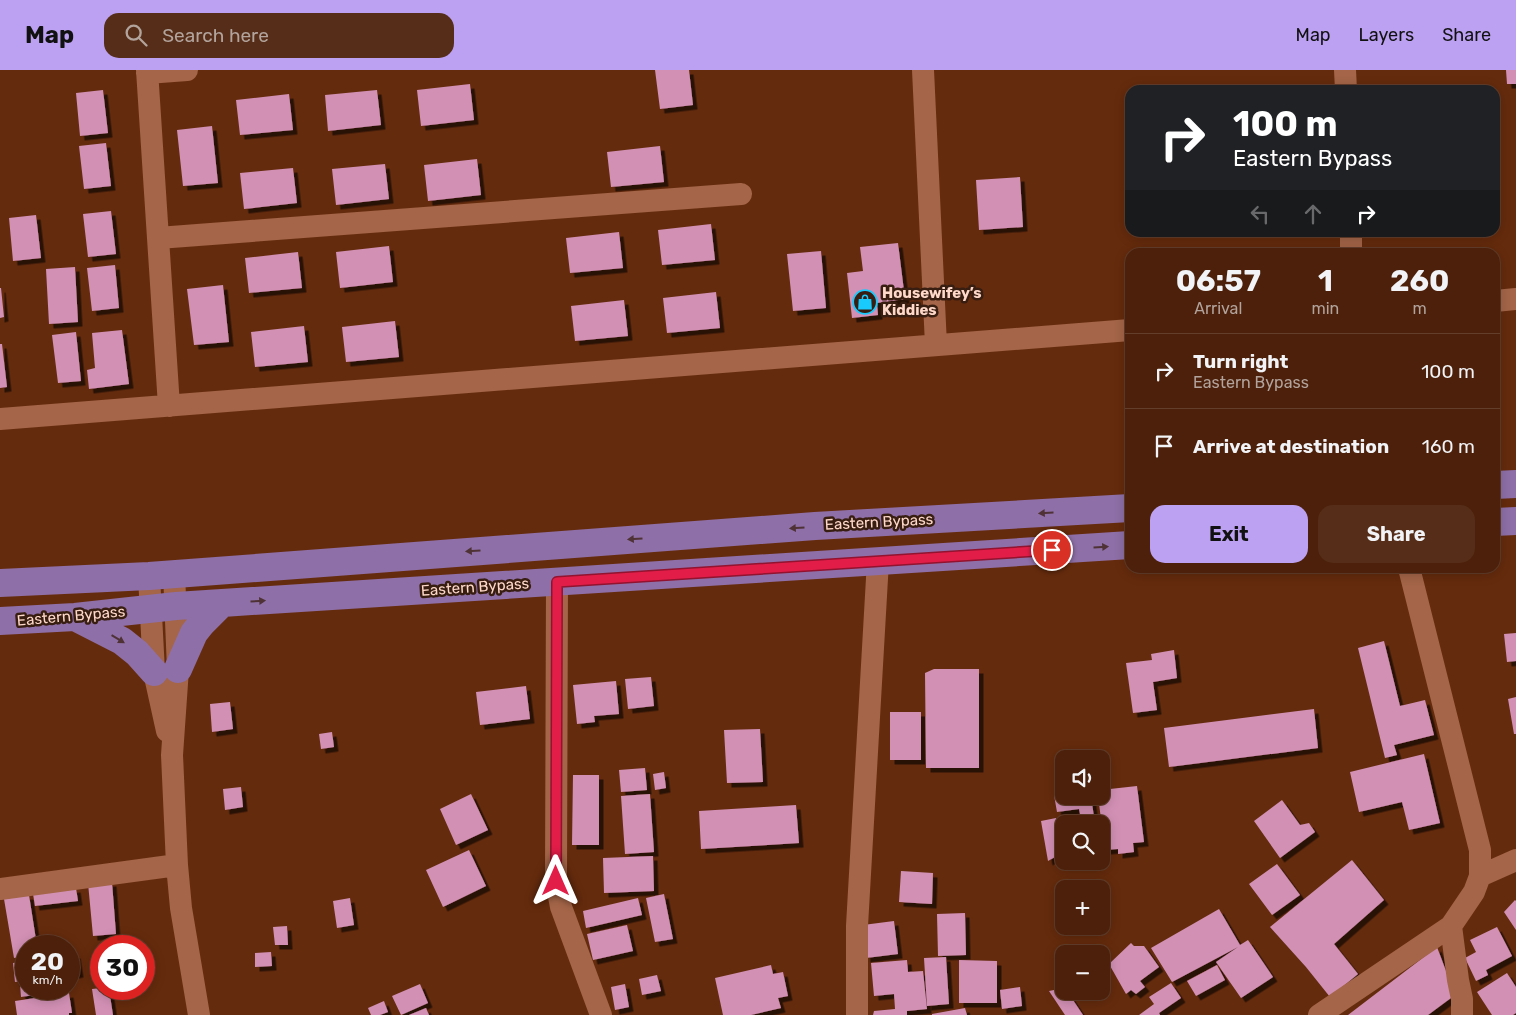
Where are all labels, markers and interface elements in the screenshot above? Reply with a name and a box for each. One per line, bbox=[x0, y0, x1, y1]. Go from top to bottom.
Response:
search box bbox=[104, 13, 454, 58]
text: Map bbox=[25, 21, 74, 49]
icon: search bbox=[122, 21, 150, 49]
text: Search here bbox=[162, 24, 269, 47]
text: Map bbox=[1296, 24, 1331, 46]
text: Layers bbox=[1359, 24, 1414, 46]
text: Share bbox=[1442, 24, 1491, 46]
text: 100 m bbox=[1233, 103, 1338, 145]
icon: right bbox=[1150, 105, 1215, 170]
text: Eastern Bypass bbox=[1233, 145, 1392, 172]
icon: left bbox=[1246, 200, 1274, 228]
icon: ahead bbox=[1299, 200, 1327, 228]
icon: right bbox=[1352, 200, 1380, 228]
text: 06:57 bbox=[1176, 263, 1261, 299]
text: 1 bbox=[1318, 263, 1333, 299]
text: 260 bbox=[1390, 263, 1449, 299]
place label: Housewifey’s Kiddies bbox=[882, 284, 982, 319]
shop icon: Housewifey’s Kiddies bbox=[852, 289, 878, 315]
text: Arrival bbox=[1194, 299, 1242, 318]
text: min bbox=[1312, 299, 1339, 318]
text: m bbox=[1413, 299, 1427, 318]
text: Turn right bbox=[1193, 350, 1288, 373]
icon: right bbox=[1150, 357, 1178, 385]
text: 100 m bbox=[1421, 360, 1475, 383]
text: Eastern Bypass bbox=[1193, 373, 1309, 392]
icon: arrive bbox=[1150, 432, 1178, 460]
text: Arrive at destination bbox=[1193, 435, 1389, 458]
text: 160 m bbox=[1422, 435, 1475, 458]
button: Exit bbox=[1150, 505, 1308, 563]
button: Share bbox=[1318, 505, 1475, 563]
one-way arrow bbox=[1038, 509, 1054, 517]
street label: Eastern Bypass bbox=[824, 510, 934, 534]
one-way arrow bbox=[789, 524, 805, 532]
pin bbox=[1031, 529, 1073, 571]
one-way arrow bbox=[627, 536, 643, 544]
icon: arrive bbox=[1038, 536, 1066, 564]
one-way arrow bbox=[1093, 543, 1109, 551]
one-way arrow bbox=[464, 547, 480, 555]
street label: Eastern Bypass bbox=[420, 574, 530, 600]
one-way arrow bbox=[250, 596, 266, 604]
street label: Eastern Bypass bbox=[16, 602, 126, 630]
one-way arrow bbox=[112, 635, 125, 644]
map controls bbox=[1055, 750, 1110, 1000]
button: sound bbox=[1055, 750, 1110, 805]
button: search bbox=[1055, 815, 1110, 870]
position arrow bbox=[529, 854, 581, 906]
button: + bbox=[1055, 880, 1110, 935]
speed limit sign: 30 bbox=[90, 935, 155, 1000]
button: − bbox=[1055, 945, 1110, 1000]
text: 20 bbox=[31, 947, 64, 976]
text: km/h bbox=[33, 973, 62, 987]

